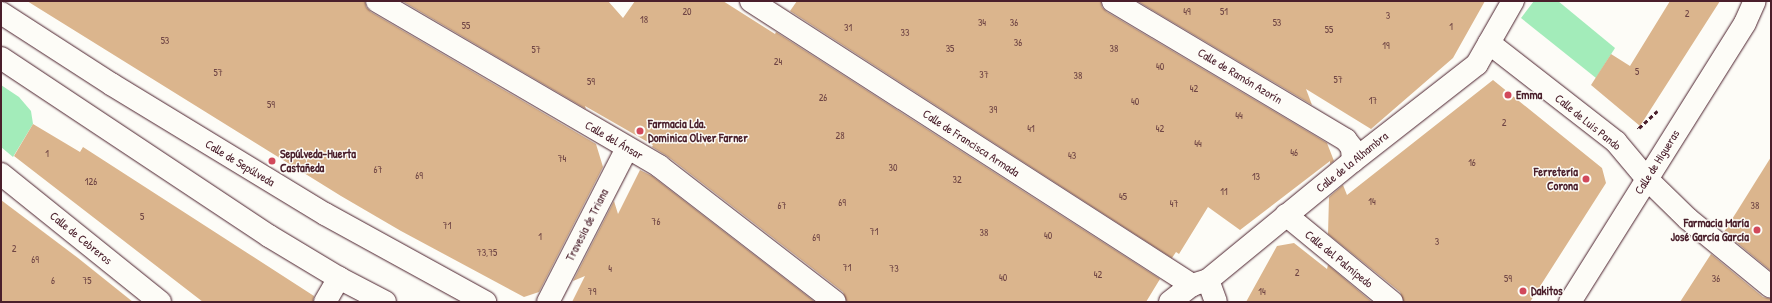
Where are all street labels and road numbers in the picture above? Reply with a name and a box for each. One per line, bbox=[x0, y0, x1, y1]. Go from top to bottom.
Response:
street label: Calle de Ramón Azorín bbox=[1195, 45, 1285, 107]
street label: Calle de Luis Pando bbox=[1552, 91, 1624, 153]
street label: Calle de Francisca Armada bbox=[920, 106, 1022, 180]
street label: Calle del Ánsar bbox=[582, 118, 646, 162]
street label: Calle de Higueras bbox=[1631, 127, 1683, 197]
street label: Calle de la Alhambra bbox=[1313, 129, 1391, 195]
street label: Calle de Sepúlveda bbox=[203, 137, 277, 189]
street label: Travesía de Triana bbox=[563, 186, 611, 264]
street label: Calle de Cebreros bbox=[47, 208, 115, 268]
street label: Calle del Palmípedo bbox=[1302, 227, 1376, 291]

